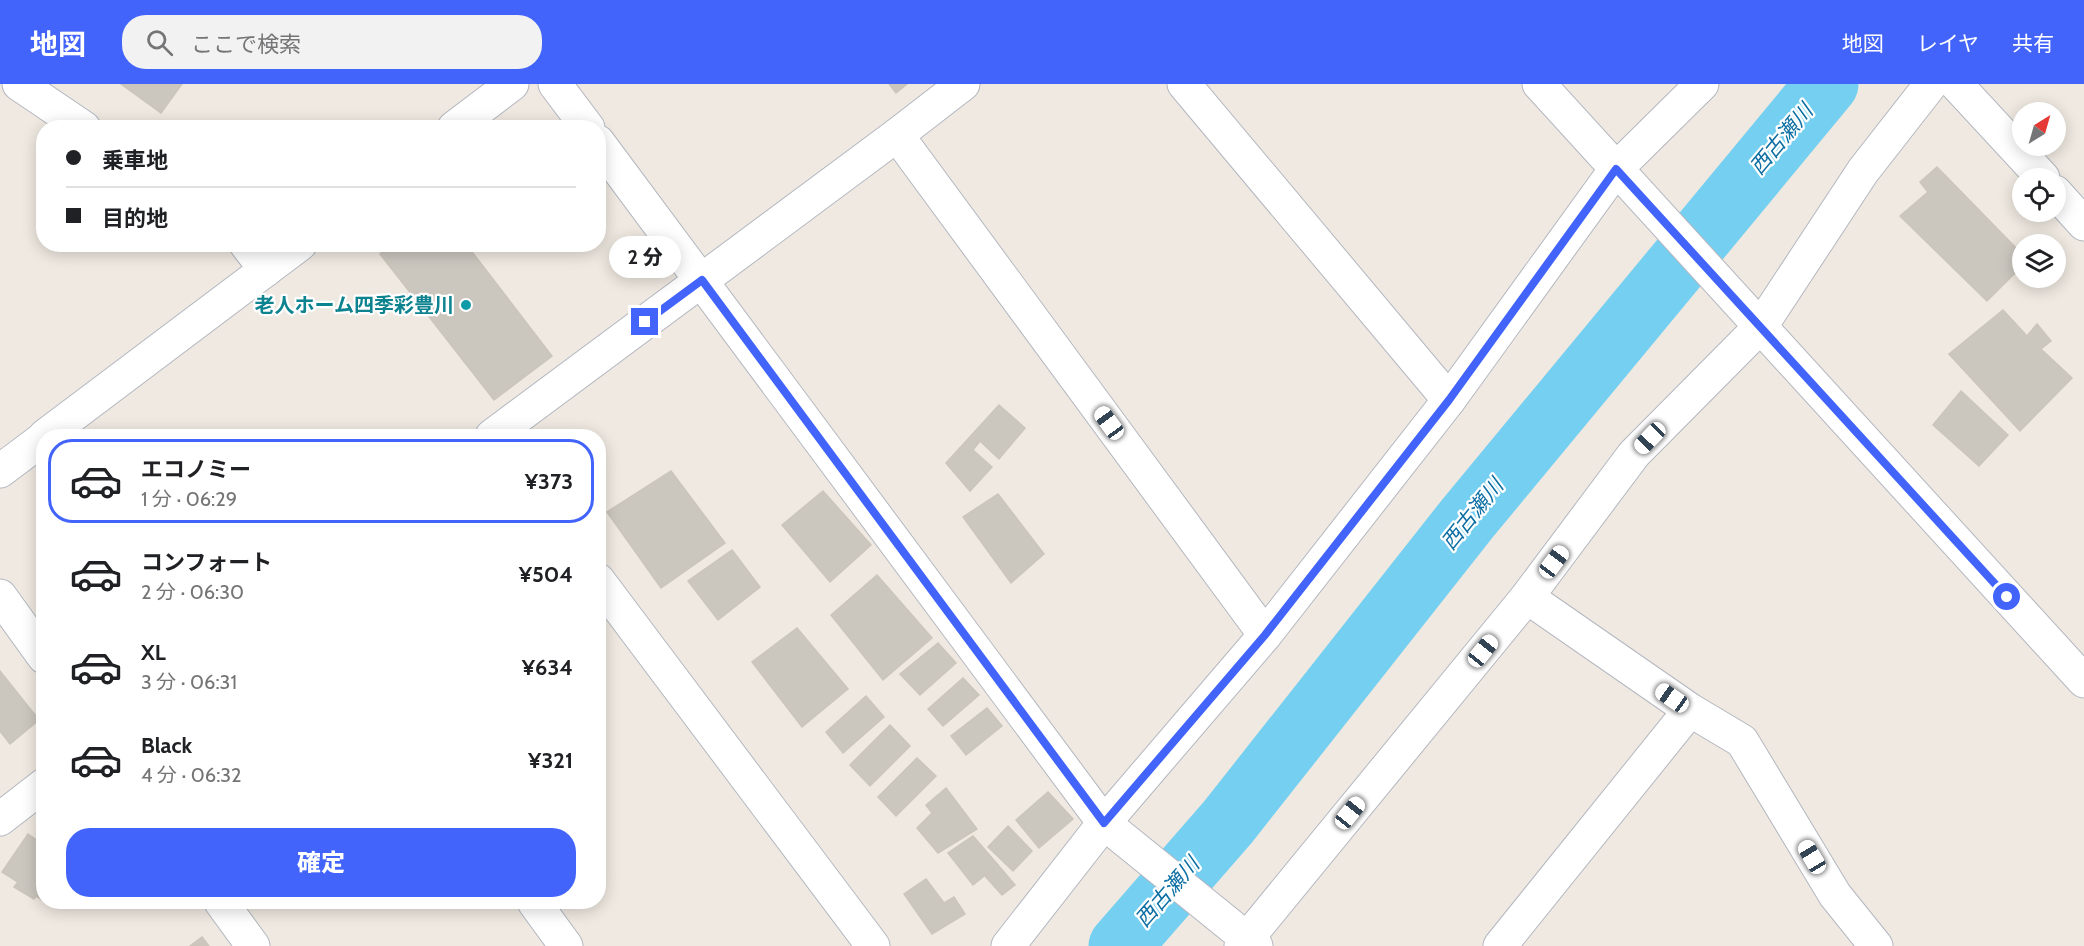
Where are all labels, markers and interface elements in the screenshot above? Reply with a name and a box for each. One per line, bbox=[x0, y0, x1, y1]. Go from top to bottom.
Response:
search box bbox=[122, 15, 542, 69]
icon: search bbox=[143, 26, 176, 59]
text: 地図 bbox=[30, 27, 86, 61]
text: ここで検索 bbox=[191, 31, 301, 58]
text: 地図 bbox=[1842, 31, 1884, 56]
text: レイヤ bbox=[1917, 31, 1979, 56]
text: 共有 bbox=[2012, 31, 2054, 56]
water label: 西古瀬川 bbox=[1744, 97, 1819, 179]
north arrow bbox=[2012, 102, 2066, 156]
map controls bbox=[2012, 102, 2066, 288]
text: 乗車地 bbox=[102, 147, 168, 174]
button: locate bbox=[2012, 168, 2066, 222]
text: 目的地 bbox=[102, 205, 168, 232]
button: layers bbox=[2012, 234, 2066, 288]
callout: 2 分 bbox=[609, 235, 681, 277]
text: 2 分 bbox=[627, 245, 663, 269]
place label: 老人ホーム四季彩豊川 bbox=[255, 293, 454, 317]
marker: 老人ホーム四季彩豊川 bbox=[459, 298, 473, 312]
route end bbox=[631, 308, 658, 335]
car bbox=[1091, 403, 1127, 443]
car bbox=[1631, 419, 1669, 457]
icon: car bbox=[69, 454, 123, 508]
text: エコノミー bbox=[141, 456, 251, 483]
text: ¥373 bbox=[525, 468, 573, 495]
water label: 西古瀬川 bbox=[1436, 472, 1509, 555]
text: 1 分 · 06:29 bbox=[141, 487, 237, 511]
car bbox=[1536, 542, 1572, 582]
icon: car bbox=[69, 547, 123, 601]
text: コンフォート bbox=[141, 549, 272, 576]
text: ¥504 bbox=[519, 561, 573, 588]
text: 2 分 · 06:30 bbox=[141, 580, 244, 604]
route start bbox=[1993, 583, 2020, 610]
car bbox=[1465, 631, 1501, 671]
text: XL bbox=[141, 639, 166, 666]
icon: car bbox=[69, 640, 123, 694]
text: ¥634 bbox=[522, 654, 573, 681]
text: 3 分 · 06:31 bbox=[141, 670, 237, 694]
car bbox=[1652, 680, 1692, 716]
text: Black bbox=[141, 732, 192, 759]
icon: car bbox=[69, 733, 123, 787]
text: ¥321 bbox=[528, 747, 573, 774]
text: 4 分 · 06:32 bbox=[141, 763, 242, 787]
car bbox=[1332, 793, 1368, 833]
button: 確定 bbox=[66, 828, 576, 897]
car bbox=[1795, 837, 1829, 877]
water label: 西古瀬川 bbox=[1130, 851, 1205, 932]

